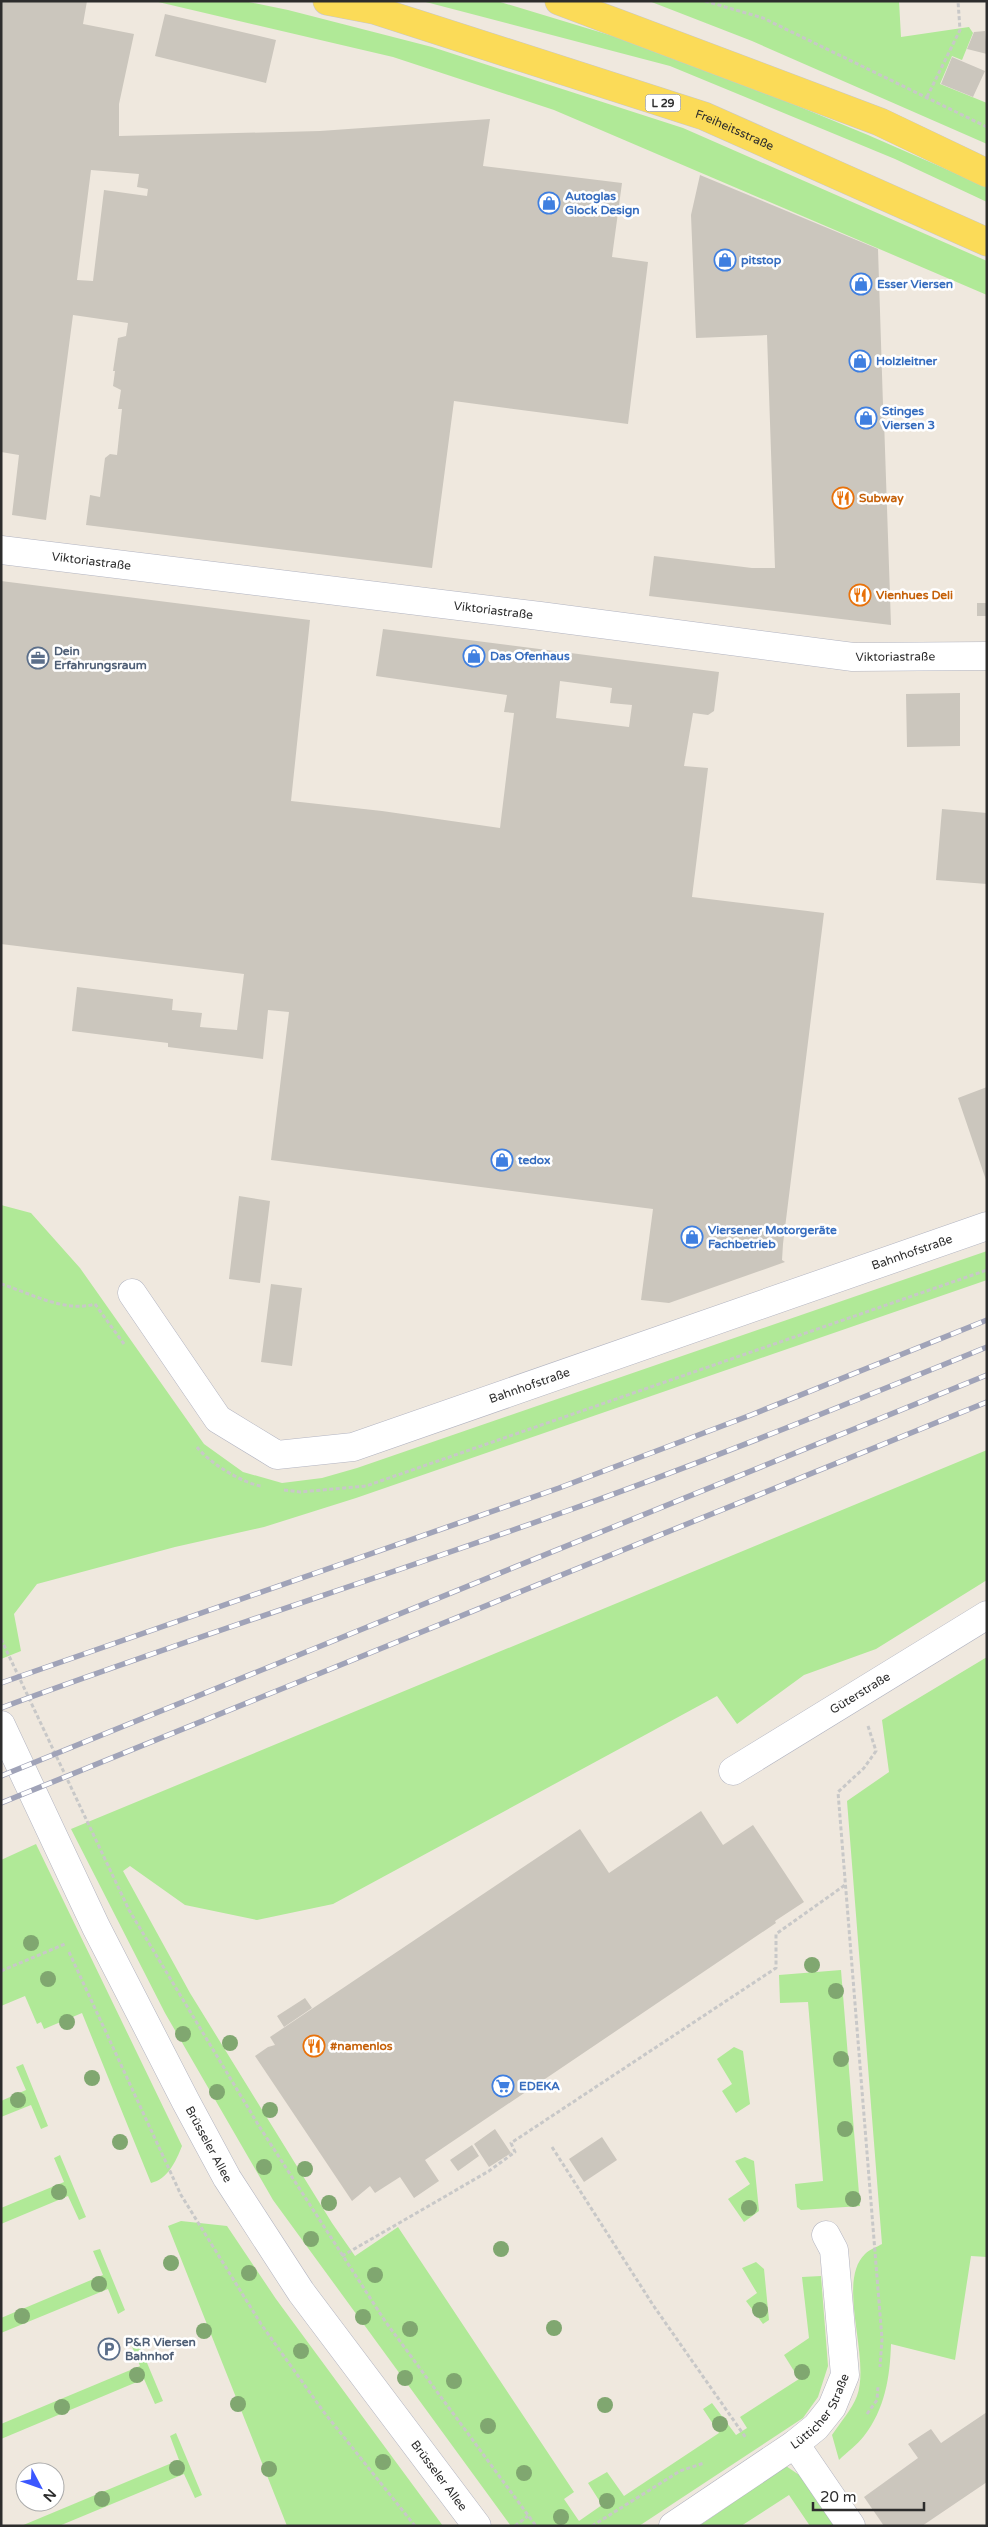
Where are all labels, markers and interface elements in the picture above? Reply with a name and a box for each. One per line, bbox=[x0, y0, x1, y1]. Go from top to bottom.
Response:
road number: L 29 bbox=[646, 95, 680, 112]
street label: Freiheitsstraße bbox=[694, 107, 776, 153]
place label: Autoglas Glock Design bbox=[565, 189, 640, 218]
shop icon: Autoglas Glock Design bbox=[537, 191, 561, 215]
shop icon: pitstop bbox=[713, 248, 737, 272]
place label: pitstop bbox=[741, 253, 782, 268]
shop icon: Esser Viersen bbox=[849, 272, 873, 296]
place label: Esser Viersen bbox=[877, 277, 953, 291]
shop icon: Holzleitner bbox=[848, 349, 872, 373]
place label: Holzleitner bbox=[876, 354, 938, 368]
place label: Stinges Viersen 3 bbox=[882, 404, 935, 432]
shop icon: Stinges Viersen 3 bbox=[854, 406, 878, 430]
restaurant icon: Subway bbox=[831, 486, 855, 510]
place label: Subway bbox=[859, 491, 904, 506]
street label: Viktoriastraße bbox=[51, 549, 132, 573]
restaurant icon: Vienhues Deli bbox=[848, 583, 872, 607]
place label: Vienhues Deli bbox=[876, 588, 953, 602]
street label: Viktoriastraße bbox=[453, 598, 534, 622]
place label: Dein Erfahrungsraum bbox=[54, 644, 147, 673]
shop icon: Das Ofenhaus bbox=[462, 644, 486, 668]
office icon: Dein Erfahrungsraum bbox=[26, 646, 50, 670]
place label: Das Ofenhaus bbox=[490, 649, 570, 663]
street label: Viktoriastraße bbox=[855, 649, 935, 664]
shop icon: tedox bbox=[490, 1148, 514, 1172]
place label: tedox bbox=[517, 1153, 551, 1167]
place label: Viersener Motorgeräte Fachbetrieb bbox=[708, 1223, 837, 1251]
shop icon: Viersener Motorgeräte Fachbetrieb bbox=[680, 1225, 704, 1249]
street label: Bahnhofstraße bbox=[870, 1232, 954, 1273]
street label: Bahnhofstraße bbox=[487, 1365, 572, 1406]
street label: Güterstraße bbox=[827, 1669, 893, 1717]
restaurant icon: #namenlos bbox=[302, 2034, 326, 2058]
place label: #namenlos bbox=[330, 2039, 393, 2053]
supermarket icon: EDEKA bbox=[491, 2074, 515, 2098]
place label: EDEKA bbox=[519, 2079, 560, 2093]
street label: Brüsseler Allee bbox=[183, 2104, 235, 2185]
place label: P&R Viersen Bahnhof bbox=[125, 2335, 196, 2363]
parking icon: P&R Viersen Bahnhof bbox=[97, 2337, 121, 2361]
street label: Lütticher Straße bbox=[788, 2371, 852, 2452]
street label: Brüsseler Allee bbox=[408, 2438, 470, 2514]
north arrow bbox=[15, 2462, 65, 2512]
scale bar bbox=[813, 2480, 924, 2512]
text: N bbox=[39, 2485, 60, 2505]
text: 20 m bbox=[820, 2488, 857, 2506]

